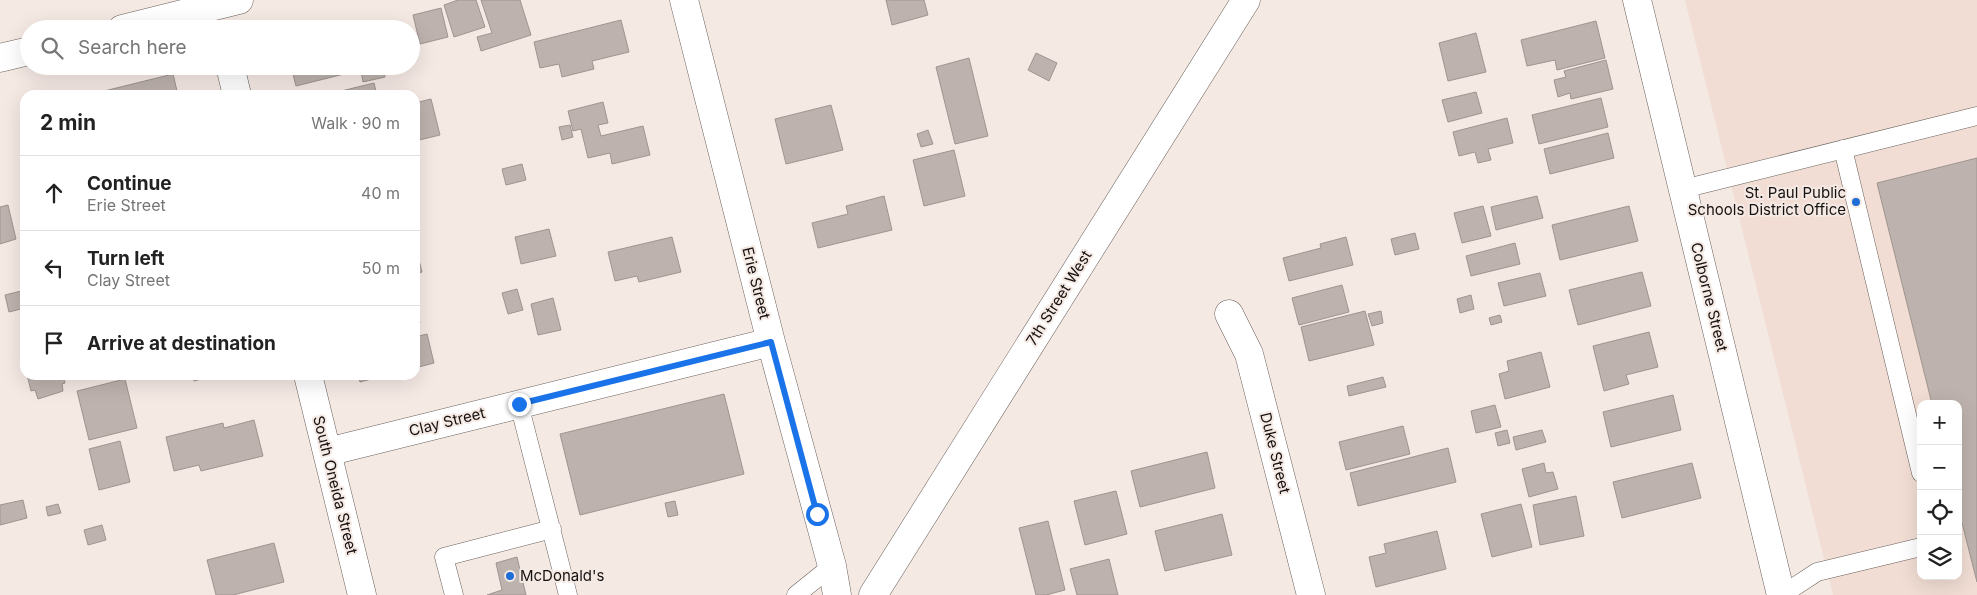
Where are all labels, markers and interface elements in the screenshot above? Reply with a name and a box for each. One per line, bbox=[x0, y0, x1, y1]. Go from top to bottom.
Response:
search box bbox=[20, 20, 420, 75]
icon: search bbox=[38, 34, 66, 62]
text: Search here bbox=[78, 36, 187, 59]
text: 2 min bbox=[40, 110, 96, 135]
text: Walk · 90 m bbox=[311, 113, 400, 133]
text: Continue bbox=[87, 172, 172, 195]
icon: ahead bbox=[40, 179, 68, 207]
text: 40 m bbox=[361, 183, 400, 203]
place label: St. Paul Public Schools District Office bbox=[1688, 183, 1846, 219]
text: Erie Street bbox=[87, 195, 166, 215]
marker: St. Paul Public Schools District Office bbox=[1850, 196, 1862, 208]
street label: Colborne Street bbox=[1687, 240, 1732, 354]
street label: Erie Street bbox=[738, 245, 775, 321]
text: Turn left bbox=[87, 247, 165, 270]
street label: 7th Street West bbox=[1022, 247, 1095, 349]
icon: left bbox=[40, 254, 68, 282]
text: 50 m bbox=[362, 258, 400, 278]
text: Clay Street bbox=[87, 270, 170, 290]
icon: arrive bbox=[40, 329, 68, 357]
text: Arrive at destination bbox=[87, 332, 276, 355]
route end bbox=[508, 393, 531, 416]
map controls bbox=[1917, 400, 1962, 580]
button: + bbox=[1917, 400, 1962, 445]
street label: Clay Street bbox=[407, 403, 487, 440]
street label: Duke Street bbox=[1256, 410, 1295, 495]
street label: South Oneida Street bbox=[309, 414, 362, 556]
button: − bbox=[1917, 445, 1962, 490]
button: locate bbox=[1917, 490, 1962, 535]
route start bbox=[806, 503, 829, 526]
button: layers bbox=[1917, 535, 1962, 580]
place label: McDonald's bbox=[520, 566, 605, 585]
marker: McDonald's bbox=[504, 570, 516, 582]

